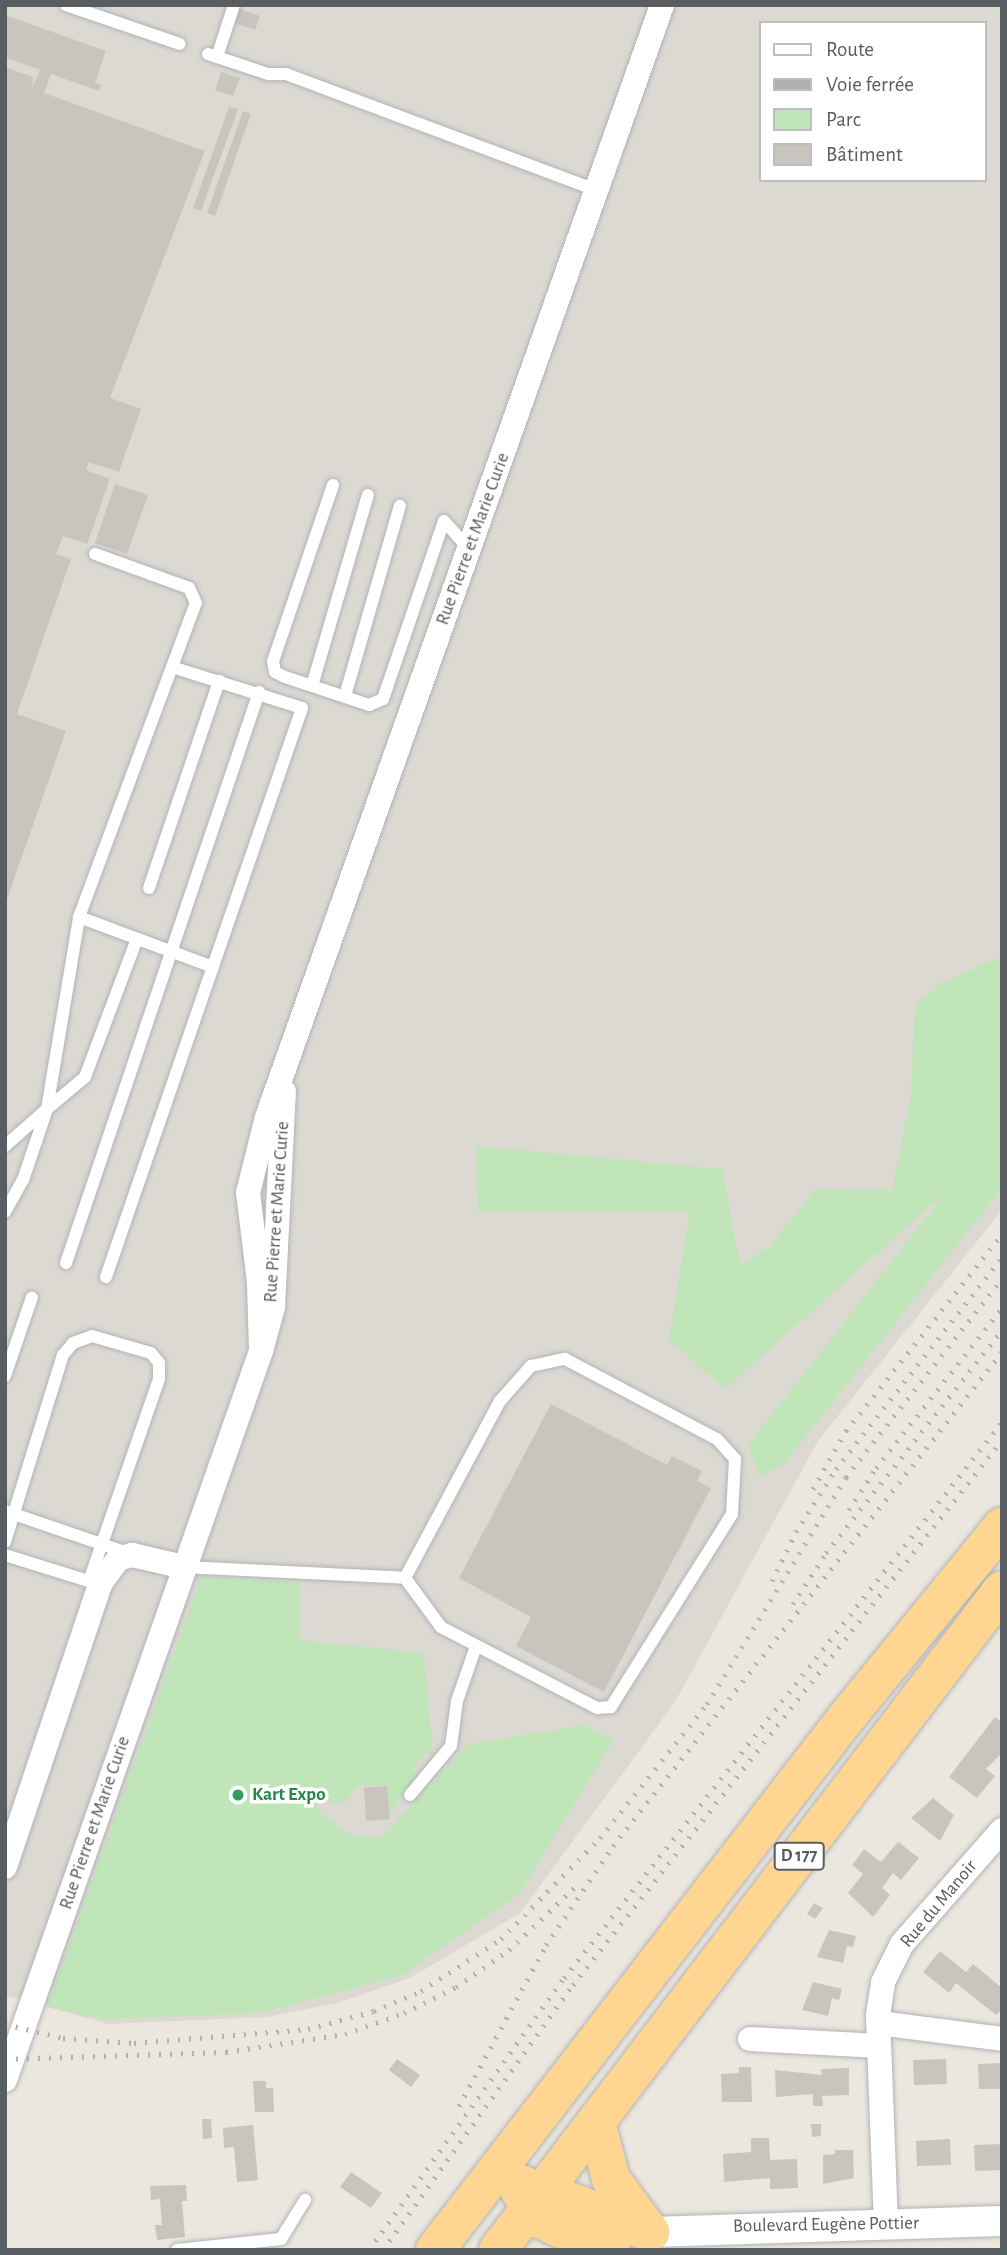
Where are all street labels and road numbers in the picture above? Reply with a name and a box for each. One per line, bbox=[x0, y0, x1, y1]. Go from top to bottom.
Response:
street label: Rue Pierre et Marie Curie bbox=[431, 450, 515, 628]
street label: Rue Pierre et Marie Curie bbox=[259, 1121, 295, 1303]
street label: Rue Pierre et Marie Curie bbox=[55, 1733, 135, 1913]
road number: D 177 bbox=[773, 1842, 825, 1870]
street label: Rue du Manoir bbox=[896, 1855, 982, 1953]
street label: Boulevard Eugène Pottier bbox=[733, 2212, 919, 2238]

